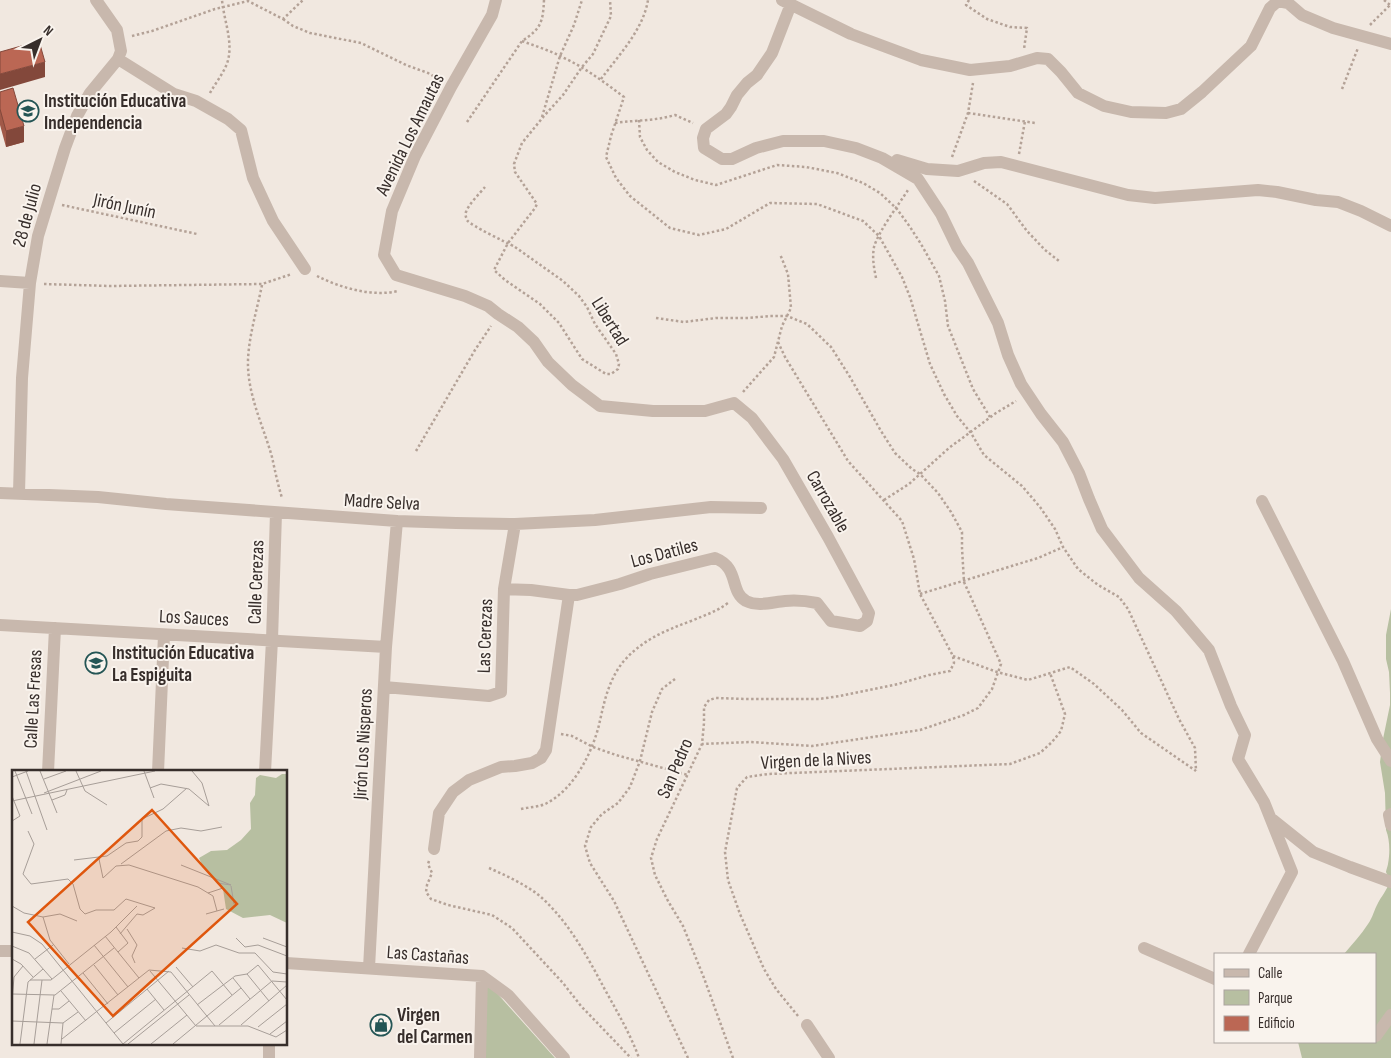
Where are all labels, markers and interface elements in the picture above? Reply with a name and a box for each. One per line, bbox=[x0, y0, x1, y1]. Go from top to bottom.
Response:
north arrow bbox=[15, 15, 65, 65]
text: N bbox=[40, 22, 57, 40]
street label: Avenida Los Amautas bbox=[370, 70, 450, 200]
place label: Institución Educativa Independencia bbox=[44, 90, 186, 135]
school or university icon: Institución Educativa Independencia bbox=[16, 99, 40, 123]
street label: 28 de Julio bbox=[8, 181, 47, 250]
street label: Jirón Junín bbox=[90, 188, 158, 224]
street label: Libertad bbox=[586, 293, 633, 350]
street label: Carrozable bbox=[801, 467, 855, 537]
street label: Madre Selva bbox=[343, 489, 420, 516]
street label: Los Datiles bbox=[628, 533, 701, 573]
street label: Calle Cerezas bbox=[244, 539, 269, 625]
street label: Las Cerezas bbox=[473, 598, 498, 674]
street label: Los Sauces bbox=[158, 605, 230, 632]
place label: Institución Educativa La Espiguita bbox=[112, 642, 254, 687]
street label: Calle Las Fresas bbox=[19, 649, 48, 749]
school or university icon: Institución Educativa La Espiguita bbox=[84, 651, 108, 675]
street label: Jirón Los Nisperos bbox=[349, 688, 378, 801]
street label: San Pedro bbox=[652, 735, 698, 802]
street label: Virgen de la Nives bbox=[760, 746, 872, 775]
inset map bbox=[12, 770, 288, 1046]
street label: Las Castañas bbox=[386, 941, 470, 970]
legend bbox=[1214, 953, 1376, 1043]
text: Calle bbox=[1258, 964, 1282, 983]
text: Parque bbox=[1258, 989, 1293, 1008]
place label: Virgen del Carmen bbox=[397, 1004, 473, 1049]
shop icon: Virgen del Carmen bbox=[369, 1013, 393, 1037]
text: Edificio bbox=[1258, 1014, 1295, 1033]

